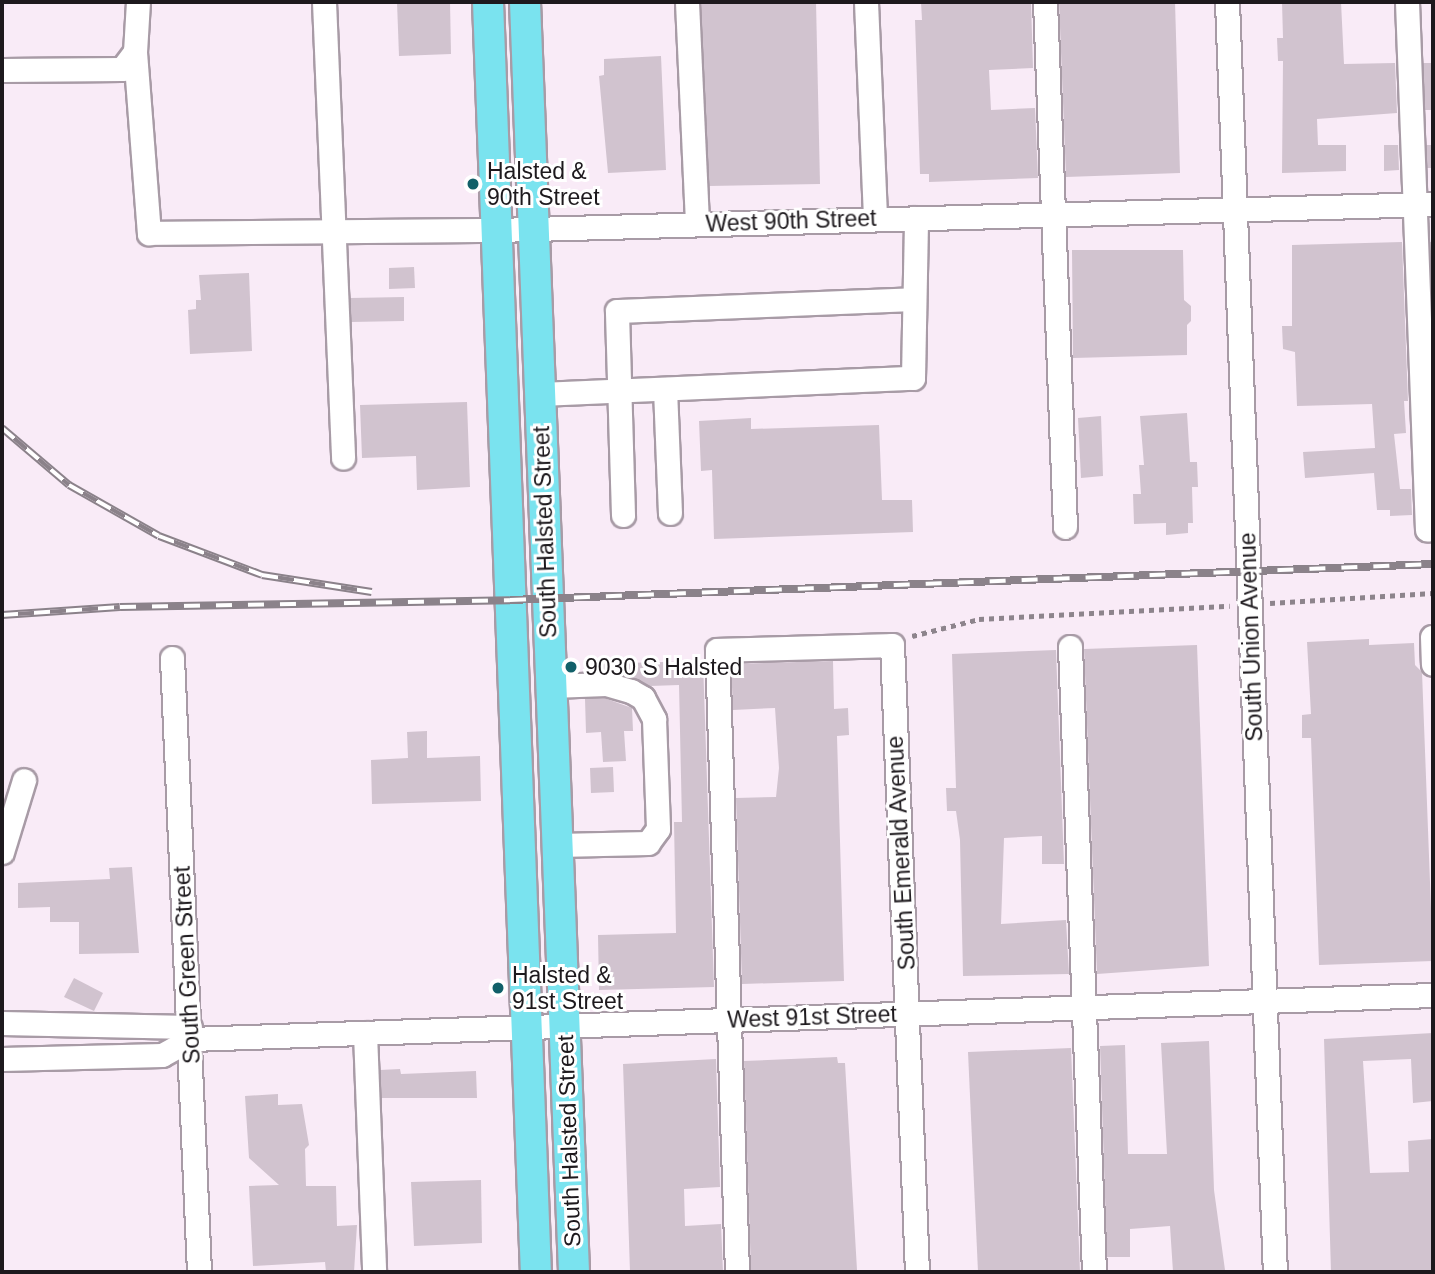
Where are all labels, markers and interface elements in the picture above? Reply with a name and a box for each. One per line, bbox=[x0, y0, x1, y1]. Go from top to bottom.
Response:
place label: Halsted & 90th Street bbox=[487, 157, 600, 211]
marker: Halsted & 90th Street bbox=[465, 176, 481, 192]
street label: West 90th Street bbox=[705, 204, 877, 238]
street label: South Halsted Street bbox=[528, 425, 562, 639]
street label: South Union Avenue bbox=[1234, 531, 1268, 743]
place label: 9030 S Halsted bbox=[585, 653, 742, 681]
marker: 9030 S Halsted bbox=[563, 659, 579, 675]
street label: South Emerald Avenue bbox=[881, 734, 921, 972]
street label: South Green Street bbox=[168, 865, 206, 1065]
place label: Halsted & 91st Street bbox=[512, 961, 623, 1015]
marker: Halsted & 91st Street bbox=[490, 980, 506, 996]
street label: West 91st Street bbox=[727, 1000, 897, 1034]
street label: South Halsted Street bbox=[552, 1034, 586, 1248]

